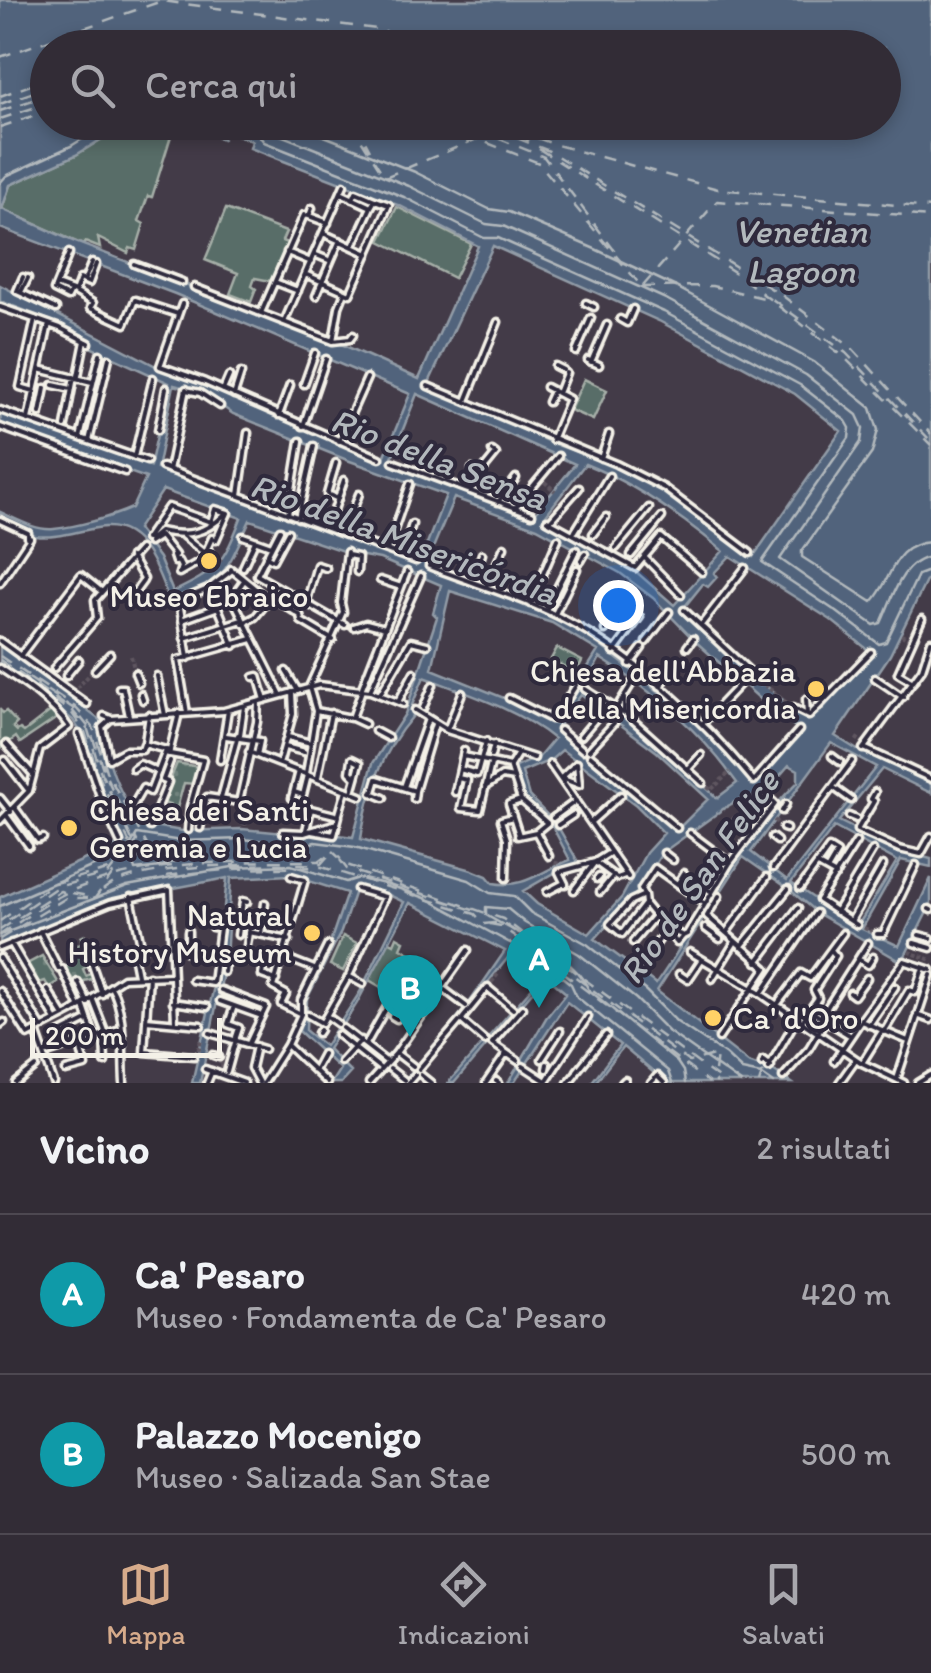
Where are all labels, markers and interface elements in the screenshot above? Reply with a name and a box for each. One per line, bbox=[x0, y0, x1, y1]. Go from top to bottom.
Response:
search box bbox=[30, 30, 901, 140]
icon: search bbox=[65, 58, 120, 113]
text: Cerca qui bbox=[145, 62, 297, 108]
water label: Venetian Lagoon bbox=[735, 210, 868, 292]
water label: Rio della Sensa bbox=[325, 399, 554, 520]
water label: Rio della Misericórdia bbox=[245, 464, 564, 614]
marker: Museo Ebraico bbox=[198, 550, 220, 572]
place label: Museo Ebraico bbox=[110, 577, 308, 615]
your location bbox=[593, 580, 644, 631]
place label: Chiesa dell'Abbazia della Misericordia bbox=[530, 652, 796, 727]
marker: Chiesa dell'Abbazia della Misericordia bbox=[805, 678, 827, 700]
water label: Rio de San Felice bbox=[610, 760, 789, 992]
place label: Chiesa dei Santi Geremia e Lucia bbox=[89, 791, 309, 866]
marker: Chiesa dei Santi Geremia e Lucia bbox=[58, 817, 80, 839]
place label: Natural History Museum bbox=[67, 896, 292, 971]
marker: Natural History Museum bbox=[301, 922, 323, 944]
pin: A bbox=[506, 926, 572, 1008]
pin: B bbox=[378, 954, 442, 1037]
place label: Ca' d'Oro bbox=[733, 999, 859, 1037]
marker: Ca' d'Oro bbox=[702, 1007, 724, 1029]
scale bar bbox=[30, 1013, 222, 1058]
text: 200 m bbox=[45, 1018, 124, 1052]
text: Vicino bbox=[40, 1123, 150, 1174]
text: 2 risultati bbox=[757, 1129, 891, 1167]
text: Ca' Pesaro bbox=[135, 1252, 305, 1298]
text: A bbox=[62, 1275, 83, 1313]
text: 420 m bbox=[801, 1275, 891, 1313]
text: Museo · Fondamenta de Ca' Pesaro bbox=[135, 1298, 607, 1336]
text: Palazzo Mocenigo bbox=[135, 1412, 422, 1458]
text: B bbox=[62, 1435, 83, 1473]
text: 500 m bbox=[801, 1435, 891, 1473]
text: Museo · Salizada San Stae bbox=[135, 1458, 491, 1496]
tab: Mappa bbox=[106, 1557, 185, 1651]
tab: Indicazioni bbox=[398, 1557, 530, 1651]
tab: Salvati bbox=[742, 1557, 825, 1651]

